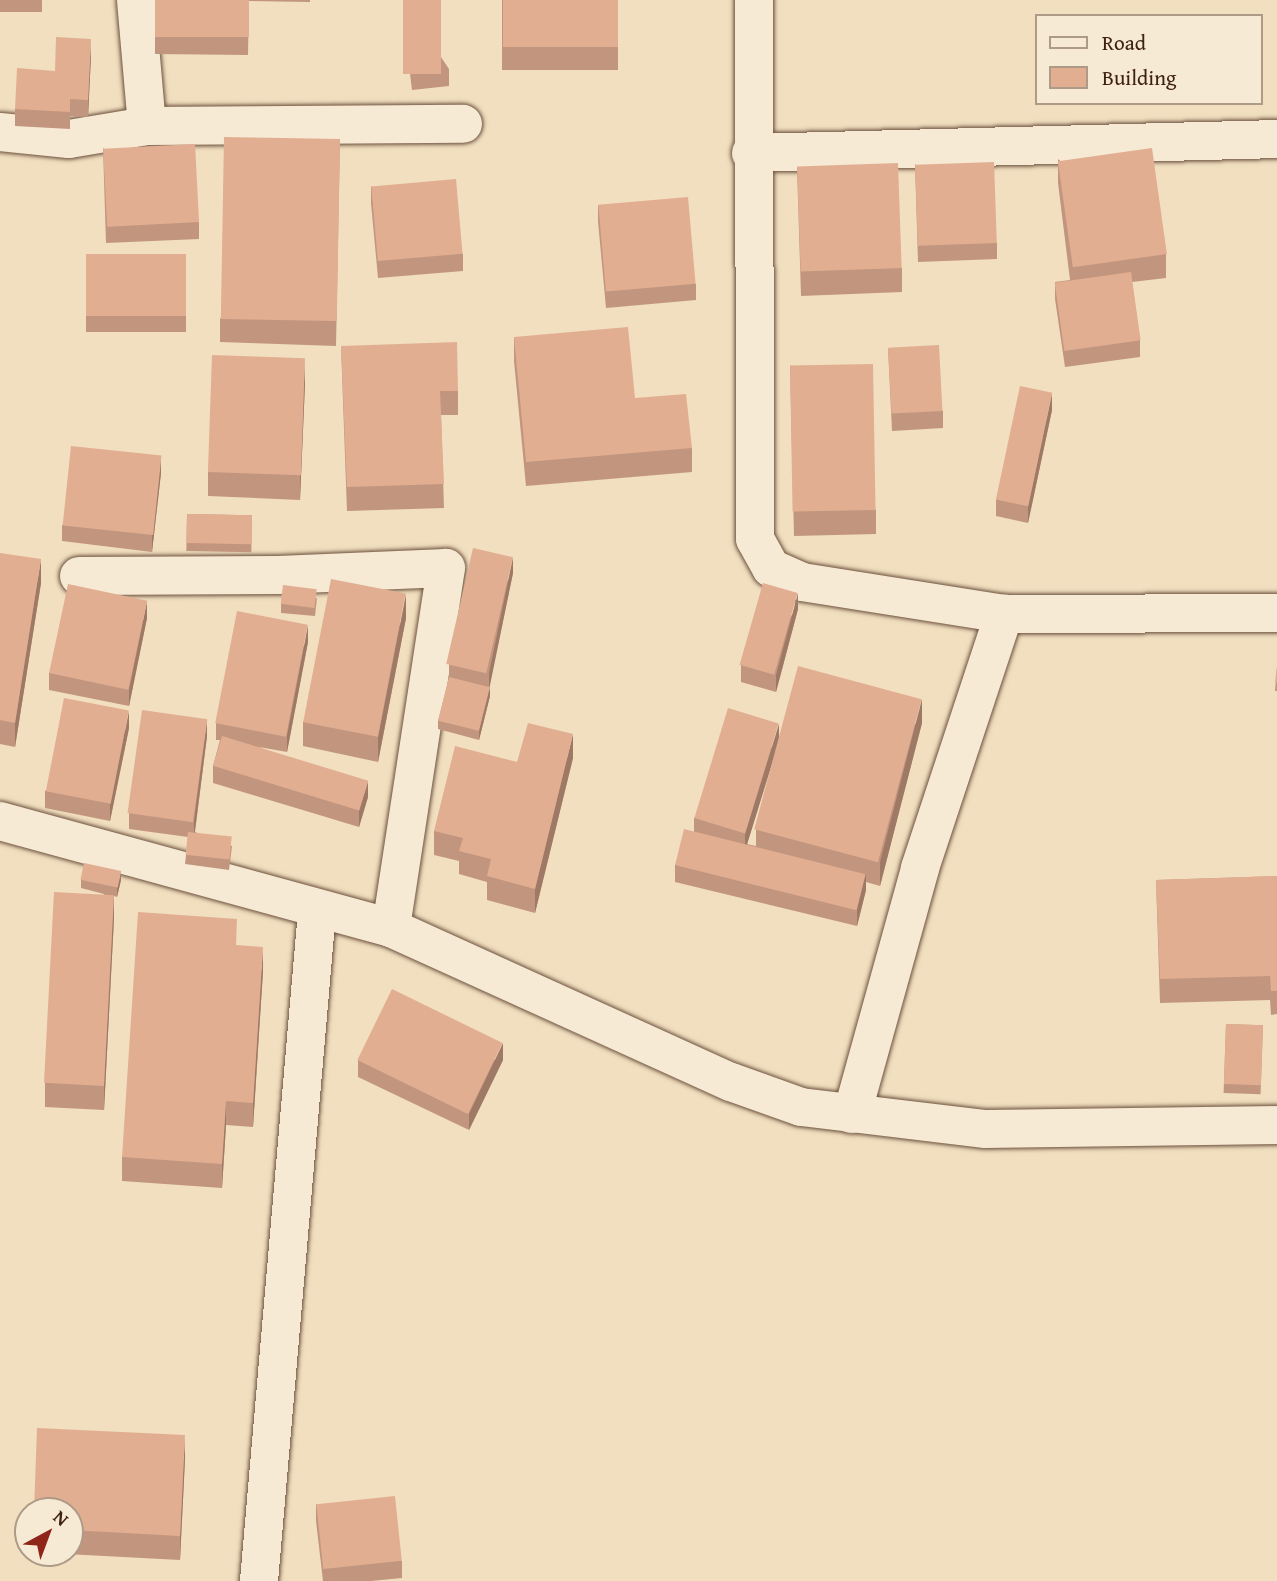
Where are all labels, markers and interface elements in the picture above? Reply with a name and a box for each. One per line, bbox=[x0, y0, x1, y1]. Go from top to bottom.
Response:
legend bbox=[1036, 14, 1263, 105]
text: Road bbox=[1102, 27, 1146, 58]
text: Building bbox=[1102, 62, 1176, 93]
north arrow bbox=[14, 1497, 84, 1567]
text: N bbox=[47, 1503, 75, 1532]

